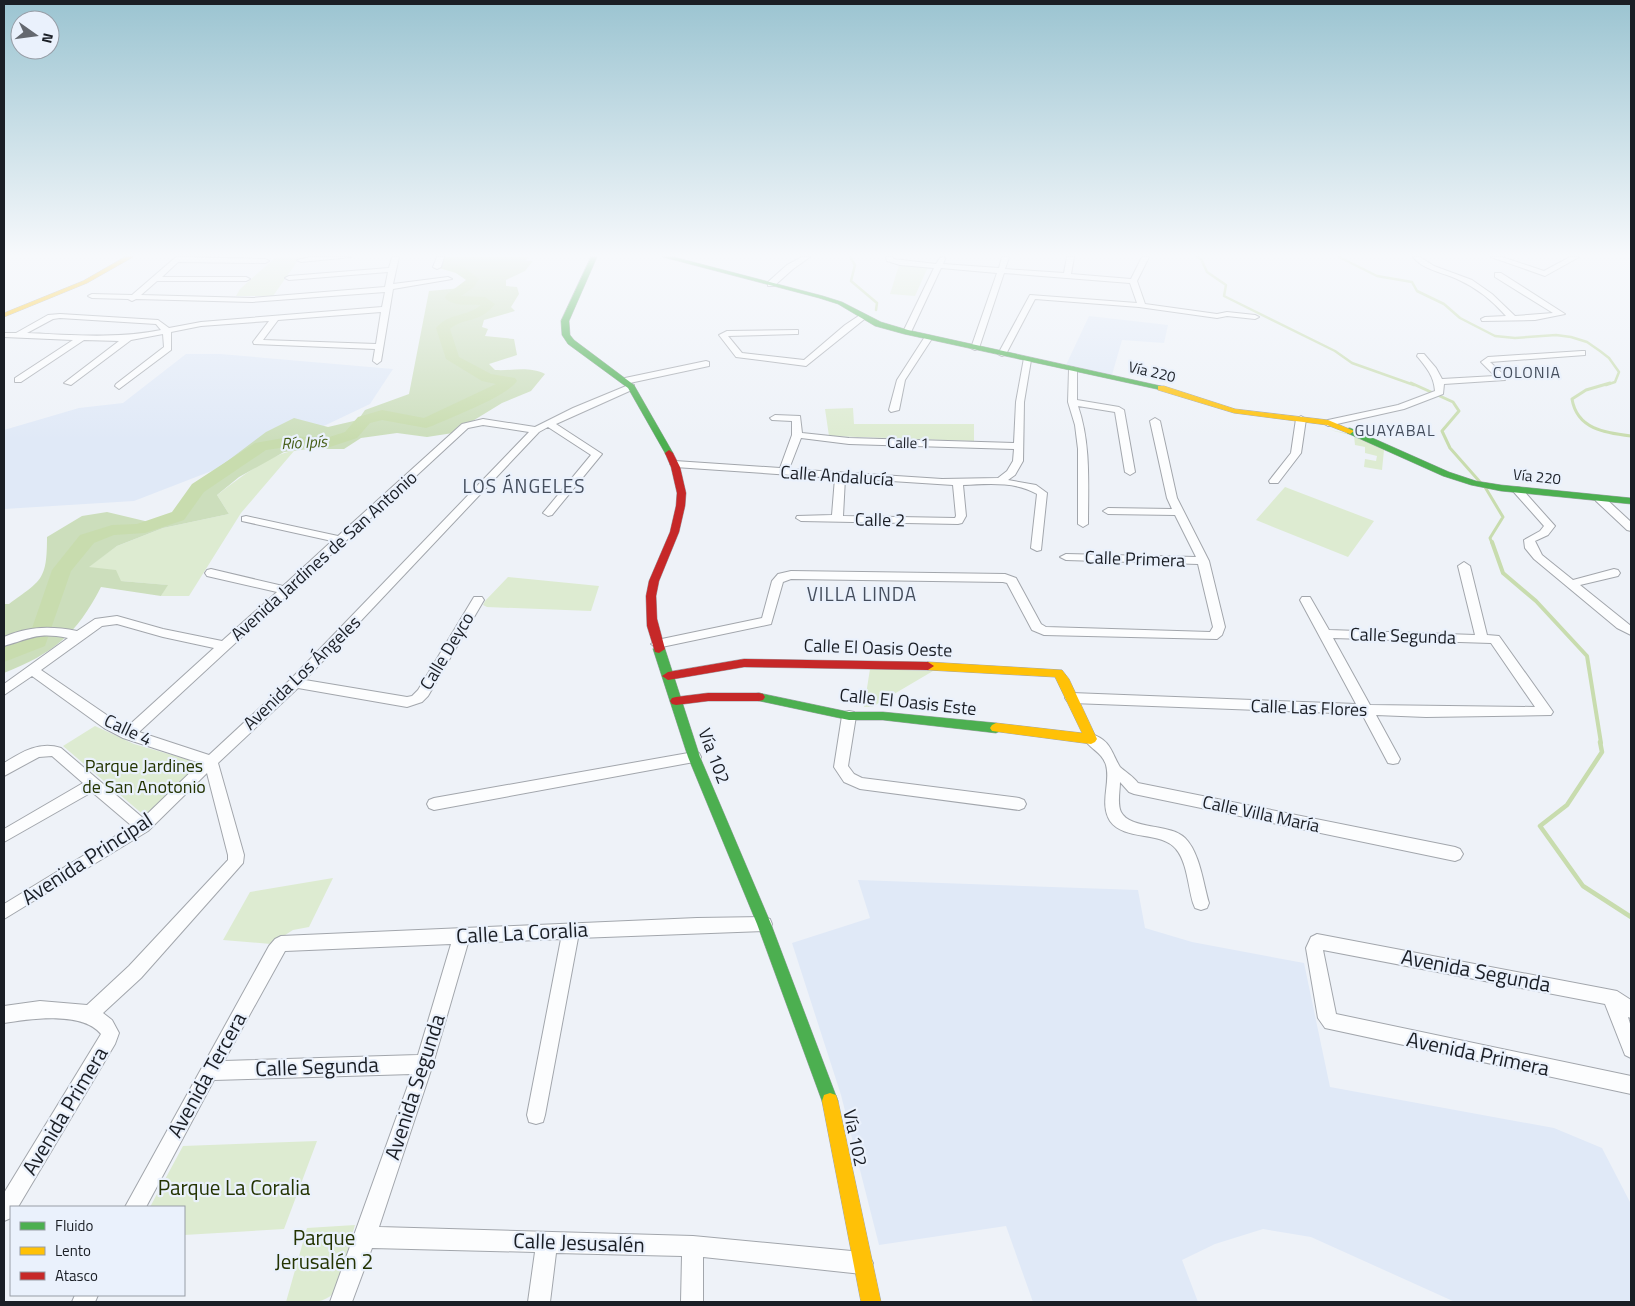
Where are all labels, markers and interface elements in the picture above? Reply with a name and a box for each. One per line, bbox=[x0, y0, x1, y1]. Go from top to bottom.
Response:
north arrow bbox=[10, 10, 60, 60]
text: N bbox=[37, 31, 59, 46]
street label: Vía 220 bbox=[1126, 355, 1178, 388]
district label: COLONIA bbox=[1493, 360, 1561, 384]
district label: GUAYABAL bbox=[1354, 418, 1436, 442]
water label: Río Ipís bbox=[281, 429, 329, 455]
street label: Calle 1 bbox=[887, 431, 929, 454]
street label: Calle Andalucía bbox=[779, 458, 895, 493]
street label: Vía 220 bbox=[1512, 463, 1562, 490]
street label: Avenida Jardines de San Antonio bbox=[224, 464, 423, 647]
district label: LOS ÁNGELES bbox=[463, 471, 585, 500]
street label: Calle 2 bbox=[855, 506, 905, 533]
street label: Calle Primera bbox=[1084, 543, 1186, 574]
district label: VILLA LINDA bbox=[807, 579, 917, 608]
street label: Calle Deyco bbox=[413, 607, 480, 695]
street label: Avenida Los Ángeles bbox=[237, 609, 367, 736]
street label: Calle Segunda bbox=[1350, 620, 1456, 651]
street label: Calle El Oasis Oeste bbox=[803, 631, 953, 664]
street label: Calle El Oasis Este bbox=[838, 681, 978, 722]
street label: Calle Las Flores bbox=[1250, 692, 1368, 723]
street label: Calle 4 bbox=[100, 707, 157, 752]
street label: Vía 102 bbox=[692, 724, 737, 788]
park label: Parque Jardines de San Anotonio bbox=[82, 752, 206, 800]
street label: Calle Villa María bbox=[1200, 788, 1322, 839]
street label: Avenida Principal bbox=[15, 804, 158, 913]
street label: Calle La Coralia bbox=[455, 913, 589, 951]
street label: Avenida Segunda bbox=[1399, 940, 1554, 1000]
street label: Avenida Tercera bbox=[158, 1006, 254, 1143]
street label: Avenida Segunda bbox=[375, 1009, 453, 1164]
street label: Avenida Primera bbox=[1404, 1022, 1553, 1084]
street label: Avenida Primera bbox=[13, 1040, 115, 1181]
street label: Calle Segunda bbox=[255, 1048, 380, 1084]
street label: Vía 102 bbox=[836, 1107, 875, 1169]
park label: Parque La Coralia bbox=[158, 1171, 311, 1203]
legend bbox=[10, 1206, 185, 1296]
text: Fluido bbox=[55, 1214, 94, 1237]
park label: Parque Jerusalén 2 bbox=[275, 1221, 373, 1277]
street label: Calle Jesusalén bbox=[513, 1224, 645, 1260]
text: Lento bbox=[55, 1239, 91, 1262]
text: Atasco bbox=[55, 1264, 98, 1287]

